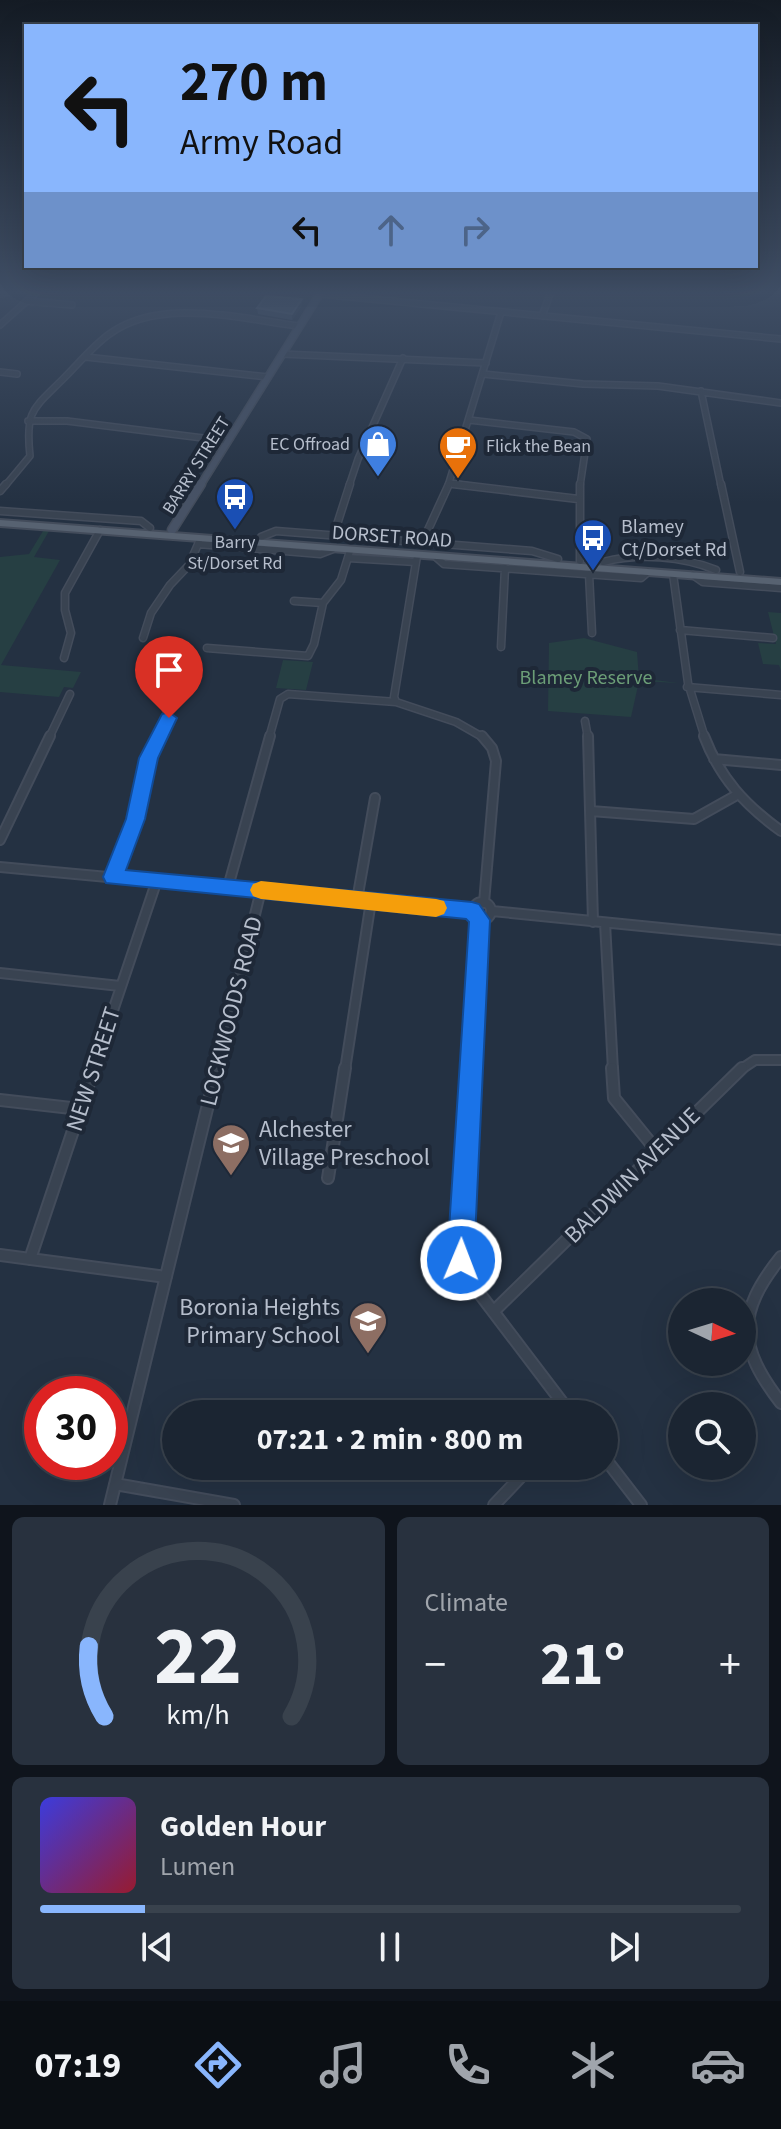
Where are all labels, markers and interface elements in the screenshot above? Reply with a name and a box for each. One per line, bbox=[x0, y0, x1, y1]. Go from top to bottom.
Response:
text: 270 m bbox=[180, 43, 328, 122]
icon: left bbox=[48, 56, 152, 160]
text: Army Road bbox=[180, 117, 343, 168]
icon: left bbox=[285, 208, 329, 252]
icon: ahead bbox=[369, 208, 413, 252]
icon: right bbox=[453, 208, 497, 252]
street label: BARRY STREET bbox=[156, 411, 237, 519]
shop icon: EC Offroad bbox=[357, 423, 399, 478]
cafe icon: Flick the Bean bbox=[437, 425, 479, 480]
place label: EC Offroad bbox=[270, 432, 350, 457]
place label: Flick the Bean bbox=[486, 434, 591, 459]
bus stop icon: Barry St/Dorset Rd bbox=[214, 476, 256, 531]
place label: Blamey Ct/Dorset Rd bbox=[621, 513, 727, 564]
bus stop icon: Blamey Ct/Dorset Rd bbox=[572, 517, 614, 572]
street label: DORSET ROAD bbox=[331, 519, 453, 555]
place label: Barry St/Dorset Rd bbox=[188, 530, 282, 576]
pin bbox=[135, 636, 203, 718]
icon: arrive bbox=[147, 648, 191, 692]
park label: Blamey Reserve bbox=[520, 664, 653, 692]
street label: LOCKWOODS ROAD bbox=[191, 913, 272, 1110]
street label: NEW STREET bbox=[57, 1002, 130, 1136]
street label: BALDWIN AVENUE bbox=[556, 1099, 708, 1251]
place label: Alchester Village Preschool bbox=[259, 1112, 430, 1175]
school or university icon: Alchester Village Preschool bbox=[210, 1122, 252, 1177]
position arrow bbox=[419, 1218, 503, 1302]
north arrow bbox=[668, 1288, 756, 1376]
map controls bbox=[668, 1288, 756, 1480]
place label: Boronia Heights Primary School bbox=[179, 1290, 340, 1353]
school or university icon: Boronia Heights Primary School bbox=[347, 1300, 389, 1355]
speed limit sign: 30 bbox=[24, 1376, 128, 1480]
button: search bbox=[668, 1392, 756, 1480]
text: 07:21 · 2 min · 800 m bbox=[257, 1418, 523, 1461]
text: Climate bbox=[425, 1584, 508, 1621]
text: 22 bbox=[154, 1598, 242, 1716]
text: 21° bbox=[540, 1623, 625, 1708]
text: − bbox=[425, 1634, 446, 1697]
text: + bbox=[719, 1634, 741, 1697]
text: km/h bbox=[167, 1695, 230, 1735]
text: Golden Hour bbox=[160, 1805, 326, 1848]
text: Lumen bbox=[160, 1848, 235, 1885]
icon: previous bbox=[135, 1925, 179, 1969]
icon: pause bbox=[368, 1925, 412, 1969]
icon: next bbox=[602, 1925, 646, 1969]
icon: directions bbox=[190, 2037, 246, 2093]
icon: music bbox=[315, 2037, 371, 2093]
icon: phone bbox=[440, 2037, 496, 2093]
icon: climate bbox=[565, 2037, 621, 2093]
icon: car bbox=[690, 2037, 746, 2093]
text: 07:19 bbox=[35, 2040, 121, 2091]

